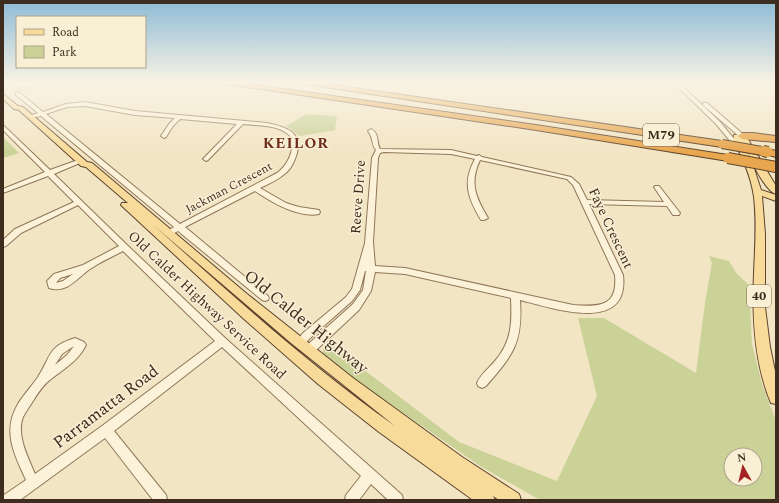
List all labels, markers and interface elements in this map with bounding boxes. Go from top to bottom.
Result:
legend [16,16,146,68]
text: Road [52,23,79,42]
text: Park [52,43,77,62]
road number: M79 [643,124,679,146]
district label: KEILOR [263,132,329,155]
street label: Jackman Crescent [182,157,276,219]
street label: Reeve Drive [345,159,371,235]
street label: Faye Crescent [583,184,639,272]
street label: Old Calder Highway Service Road [123,226,291,384]
street label: Old Calder Highway [238,263,375,381]
road number: 40 [747,285,771,307]
street label: Parramatta Road [48,359,164,455]
north arrow [723,447,763,487]
text: N [736,449,747,467]

